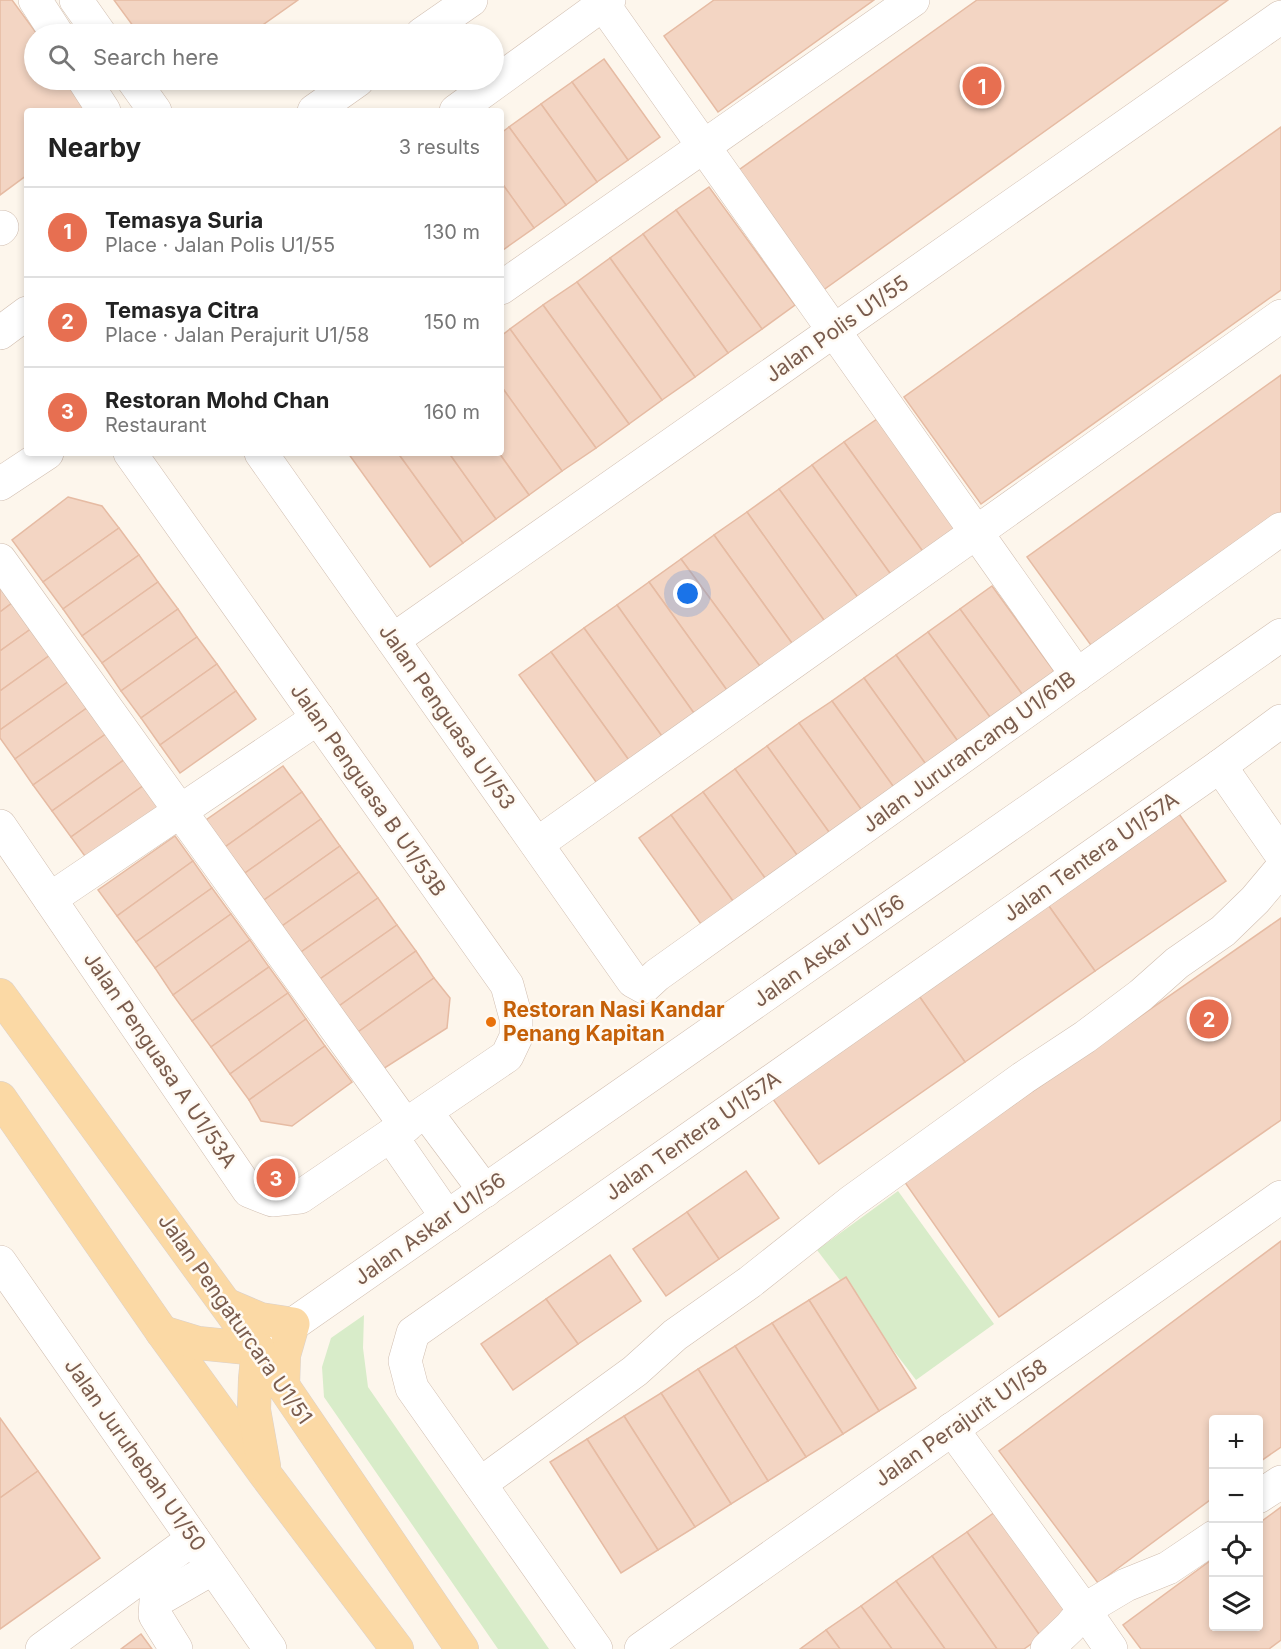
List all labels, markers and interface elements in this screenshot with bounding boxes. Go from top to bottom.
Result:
search box [24,24,504,90]
icon: search [45,41,78,74]
text: Search here [93,44,219,70]
pin: 1 [962,64,1002,109]
text: Nearby [48,132,141,163]
text: 3 results [399,135,480,159]
text: Temasya Suria [105,207,263,233]
text: 1 [63,220,72,244]
text: 130 m [424,220,480,244]
text: Place · Jalan Polis U1/55 [105,233,335,257]
street label: Jalan Polis U1/55 [760,270,913,387]
text: Temasya Citra [105,297,259,323]
text: 2 [61,310,74,334]
text: 150 m [424,310,480,334]
text: Place · Jalan Perajurit U1/58 [105,323,369,347]
text: Restoran Mohd Chan [105,387,329,413]
text: 3 [61,400,74,424]
text: 160 m [424,400,480,424]
text: Restaurant [105,413,207,437]
your location [673,579,702,608]
street label: Jalan Penguasa U1/53 [374,619,521,814]
street label: Jalan Jururancang U1/61B [857,666,1080,838]
street label: Jalan Penguasa B U1/53B [285,679,451,901]
street label: Jalan Tentera U1/57A [998,787,1183,927]
street label: Jalan Askar U1/56 [748,889,909,1012]
street label: Jalan Penguasa A U1/53A [79,947,242,1172]
pin: 2 [1190,996,1228,1042]
place label: Restoran Nasi Kandar Penang Kapitan [503,997,725,1046]
marker: Restoran Nasi Kandar Penang Kapitan [484,1015,498,1029]
street label: Jalan Tentera U1/57A [600,1066,785,1206]
pin: 3 [256,1156,296,1200]
street label: Jalan Askar U1/56 [349,1167,510,1290]
street label: Jalan Pengaturcara U1/51 [153,1209,318,1429]
street label: Jalan Perajurit U1/58 [869,1353,1052,1492]
street label: Jalan Juruhebah U1/50 [59,1354,211,1556]
map controls [1209,1415,1263,1631]
button: + [1209,1415,1263,1469]
button: − [1209,1469,1263,1523]
button: locate [1209,1523,1263,1577]
button: layers [1209,1577,1263,1631]

